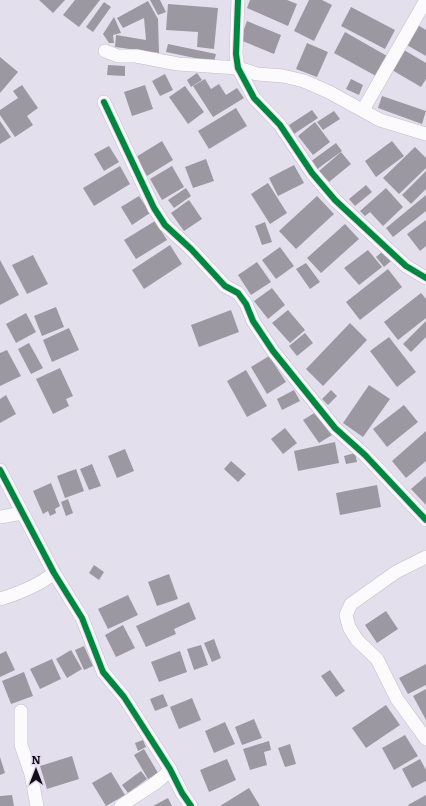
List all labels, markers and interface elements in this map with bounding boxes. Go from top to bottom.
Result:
north arrow [16,750,56,790]
text: N [31,751,41,767]

